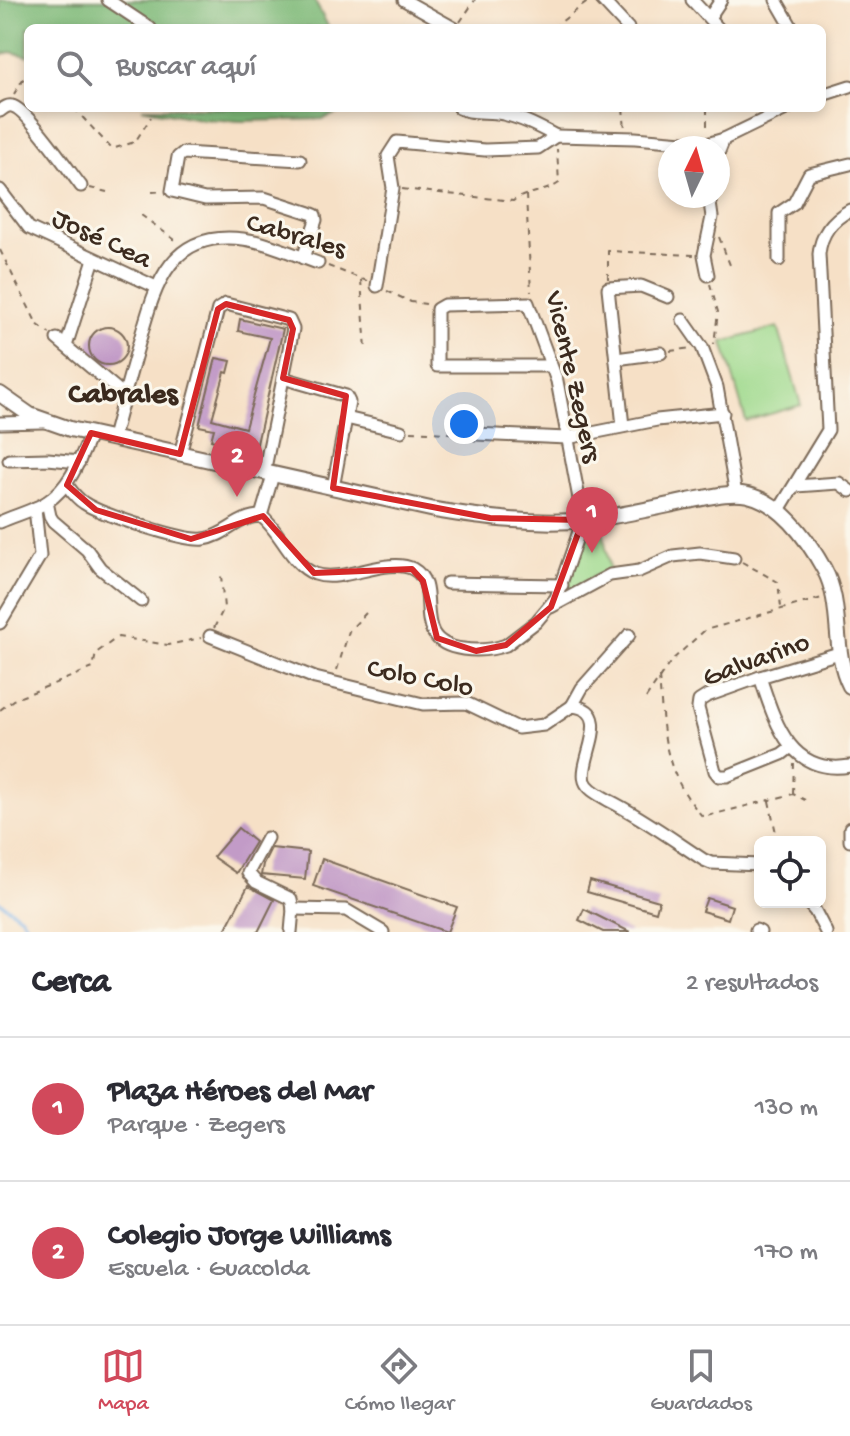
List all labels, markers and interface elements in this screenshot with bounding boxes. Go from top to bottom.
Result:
search box [24,24,826,112]
icon: search [52,46,96,90]
text: Buscar aquí [116,51,256,86]
north arrow [658,136,730,208]
street label: José Cea [46,203,157,278]
street label: Cabrales [242,207,350,267]
street label: Vicente Zegers [536,287,607,466]
district label: Cabrales [68,379,180,414]
your location [444,404,484,444]
pin: 2 [211,431,263,497]
pin: 1 [566,487,618,553]
street label: Galvarino [699,627,814,696]
street label: Colo Colo [364,653,476,706]
map controls [754,836,826,908]
button: locate [754,836,826,908]
text: Cerca [32,964,110,1004]
text: 2 resultados [686,969,818,1000]
text: Plaza Héroes del Mar [108,1076,372,1111]
text: 1 [53,1094,63,1125]
text: 130 m [755,1094,818,1125]
text: Parque · Zegers [108,1111,285,1142]
text: Colegio Jorge Williams [108,1220,391,1255]
text: 2 [52,1238,64,1269]
text: 170 m [755,1238,818,1269]
text: Escuela · Guacolda [108,1255,310,1286]
tab: Mapa [98,1344,149,1418]
tab: Cómo llegar [345,1344,454,1418]
tab: Guardados [650,1344,752,1418]

